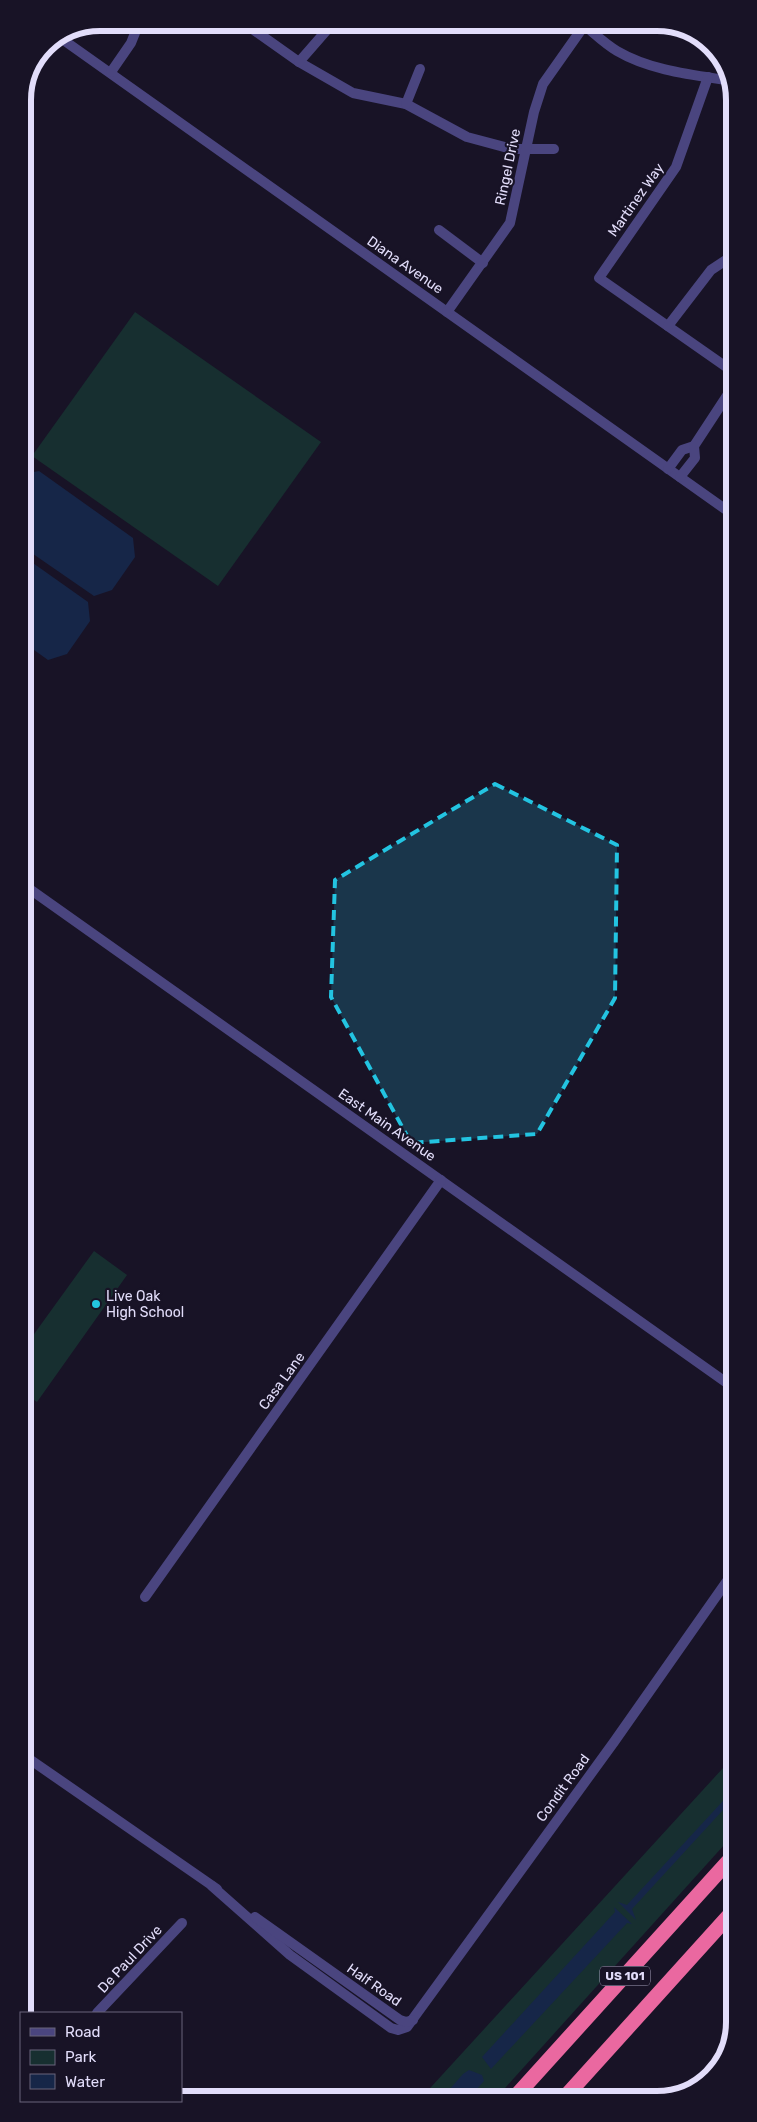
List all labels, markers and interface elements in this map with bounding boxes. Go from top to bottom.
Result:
street label: Ringel Drive [492,127,524,207]
street label: Martinez Way [604,160,668,240]
street label: Diana Avenue [364,232,446,298]
street label: East Main Avenue [335,1085,439,1165]
place label: Live Oak High School [106,1288,184,1321]
marker: Live Oak High School [90,1298,102,1310]
street label: Casa Lane [255,1349,309,1413]
street label: Condit Road [533,1751,593,1825]
street label: De Paul Drive [94,1921,166,1996]
street label: Half Road [343,1960,405,2010]
road number: US 101 [600,1966,650,1985]
legend [20,2012,182,2102]
text: Road [65,2023,101,2041]
text: Park [65,2048,96,2066]
text: Water [65,2073,105,2091]

